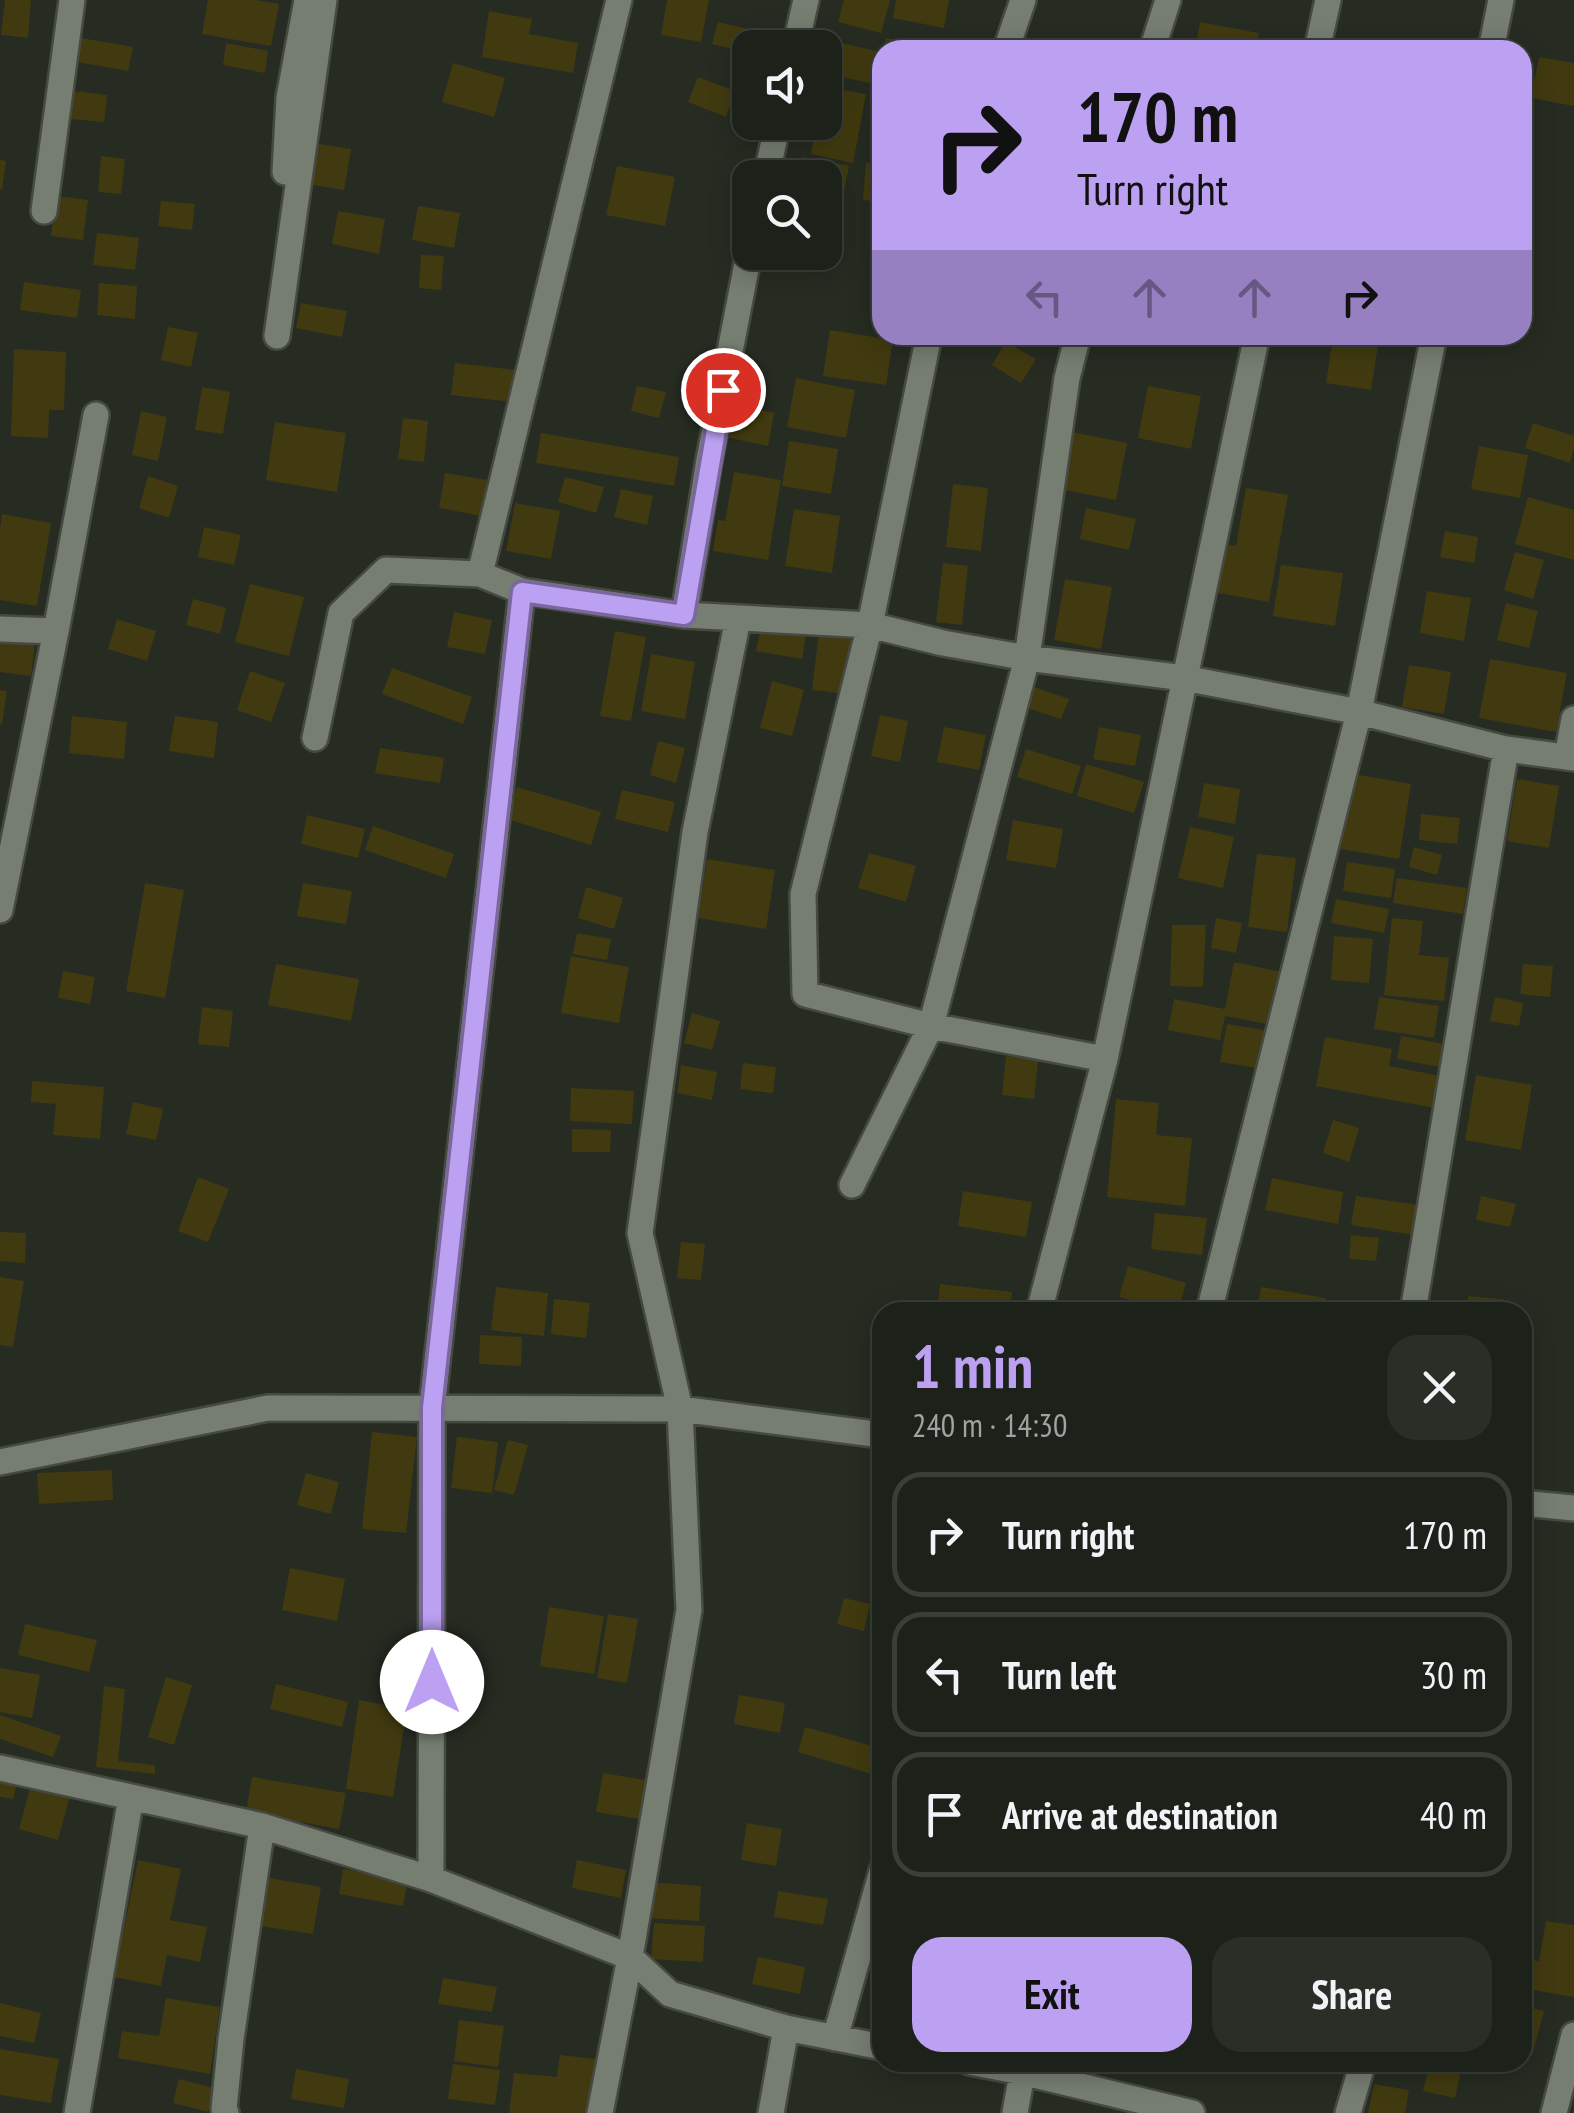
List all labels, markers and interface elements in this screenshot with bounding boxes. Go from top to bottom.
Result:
map controls [732,30,842,270]
button: sound [732,30,842,140]
text: 170 m [1077,71,1238,161]
icon: right [912,80,1042,210]
text: Turn right [1077,159,1228,217]
button: search [732,160,842,270]
icon: left [1017,270,1072,325]
icon: ahead [1122,270,1177,325]
icon: ahead [1227,270,1282,325]
icon: right [1332,270,1387,325]
pin [681,348,766,433]
icon: arrive [696,363,751,418]
text: 1 min [912,1327,1033,1405]
button: close [1387,1335,1492,1440]
text: 240 m · 14:30 [912,1404,1067,1446]
icon: right [917,1507,972,1562]
text: Turn right [1002,1510,1134,1559]
text: 170 m [1403,1510,1487,1559]
position arrow [380,1630,484,1734]
icon: left [917,1647,972,1702]
text: Turn left [1002,1650,1116,1699]
text: 30 m [1420,1650,1487,1699]
icon: arrive [917,1787,972,1842]
text: Arrive at destination [1002,1790,1278,1839]
text: 40 m [1420,1790,1487,1839]
button: Exit [912,1937,1192,2052]
button: Share [1212,1937,1492,2052]

